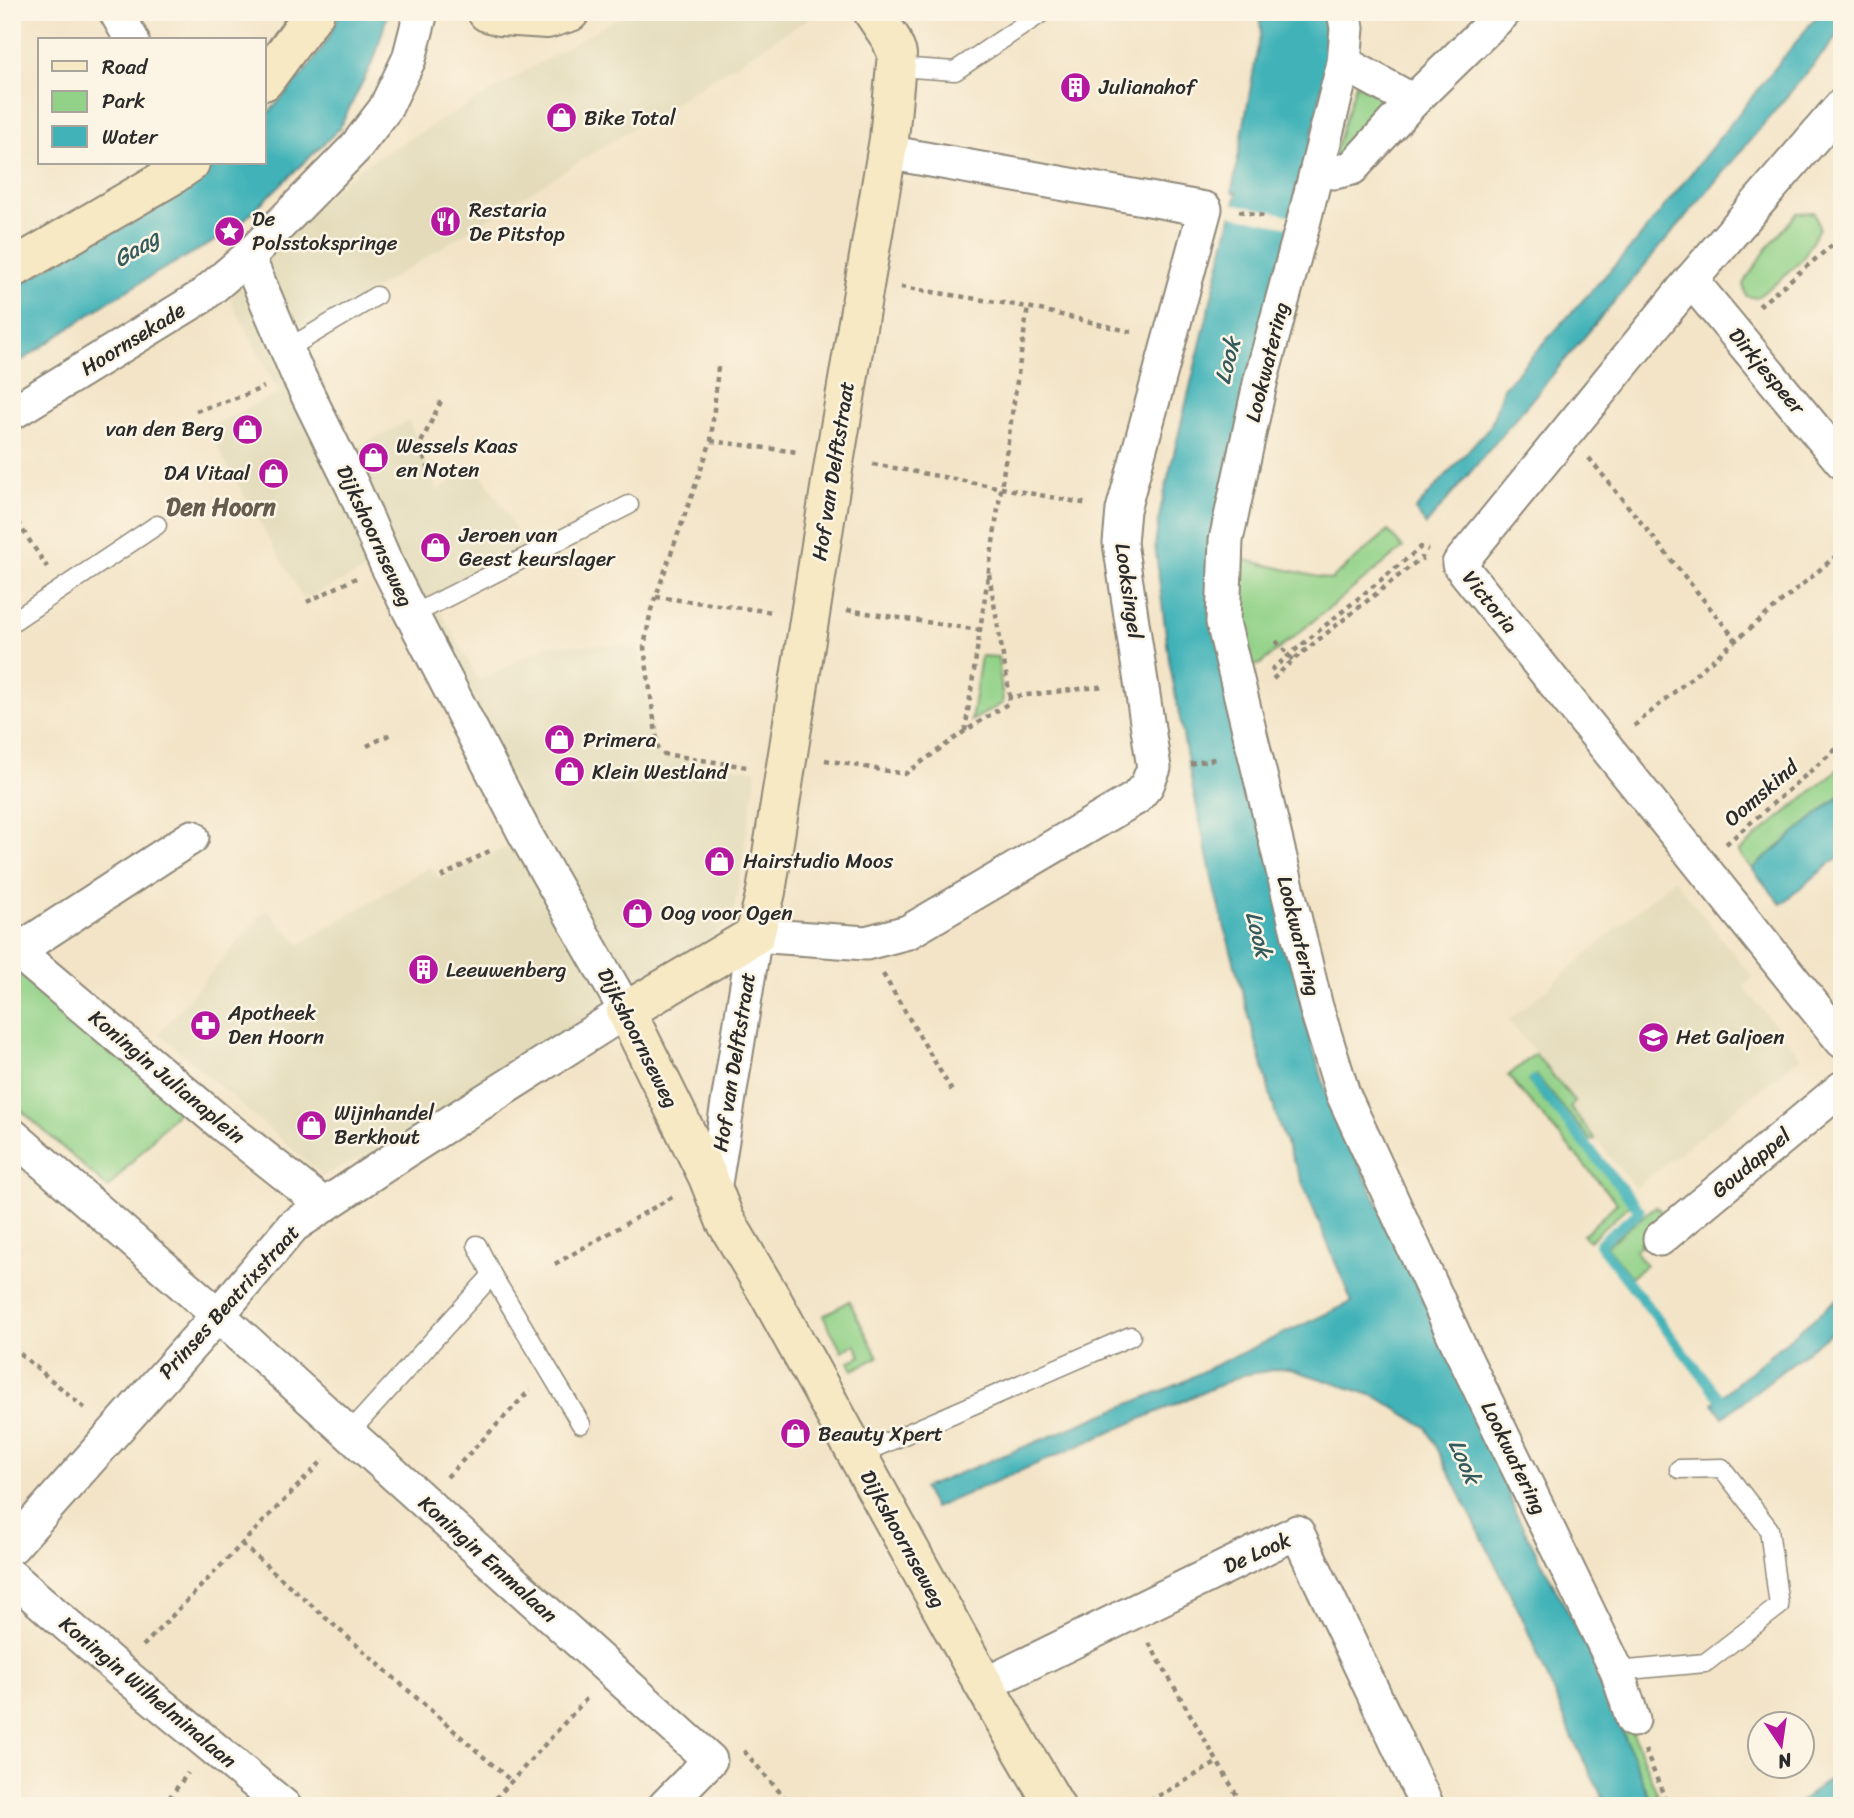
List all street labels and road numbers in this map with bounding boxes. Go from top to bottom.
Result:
street label: Hoornsekade [73,291,193,386]
street label: Lookwatering [1234,298,1300,426]
street label: Dirkjespeer [1719,318,1816,425]
street label: Hof van Delftstraat [800,379,866,563]
street label: Dijkshoornseweg [325,458,425,614]
street label: Looksingel [1103,541,1155,642]
street label: Victoria [1452,561,1528,643]
street label: Oomskind [1715,748,1809,837]
street label: Lookwatering [1266,872,1332,1000]
street label: Dijkshoornseweg [586,961,690,1115]
street label: Hof van Delftstraat [701,970,767,1154]
street label: Koningin Julianaplein [80,1000,254,1154]
street label: Goudappel [1702,1117,1801,1208]
street label: Prinses Beatrixstraat [149,1216,309,1388]
street label: Lookwatering [1470,1394,1558,1522]
street label: Dijkshoornseweg [849,1463,957,1615]
street label: Koningin Emmalaan [409,1485,567,1633]
street label: De Look [1217,1521,1298,1585]
street label: Koningin Wilhelminalaan [50,1606,246,1778]

